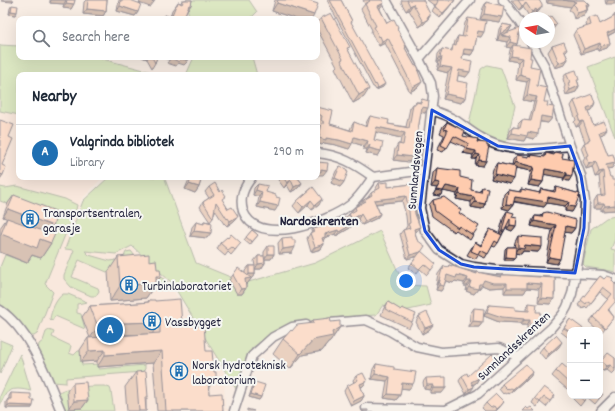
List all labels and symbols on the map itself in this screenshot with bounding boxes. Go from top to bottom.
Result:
north arrow [519,12,555,48]
street label: Sunnlandsvegen [404,130,429,210]
place label: Transportsentralen, garasje [43,205,142,239]
building icon: Transportsentralen, garasje [20,209,40,229]
district label: Nardoskrenten [280,212,359,232]
your location [396,271,416,291]
building icon: Turbinlaboratoriet [119,275,139,295]
place label: Turbinlaboratoriet [142,278,232,297]
street label: Sunnlandsskrenten [474,308,556,386]
building icon: Vassbygget [142,311,162,331]
place label: Vassbygget [165,314,221,333]
pin: A [97,315,123,345]
place label: Norsk hydroteknisk laboratorium [192,357,286,391]
building icon: Norsk hydroteknisk laboratorium [169,361,189,381]

